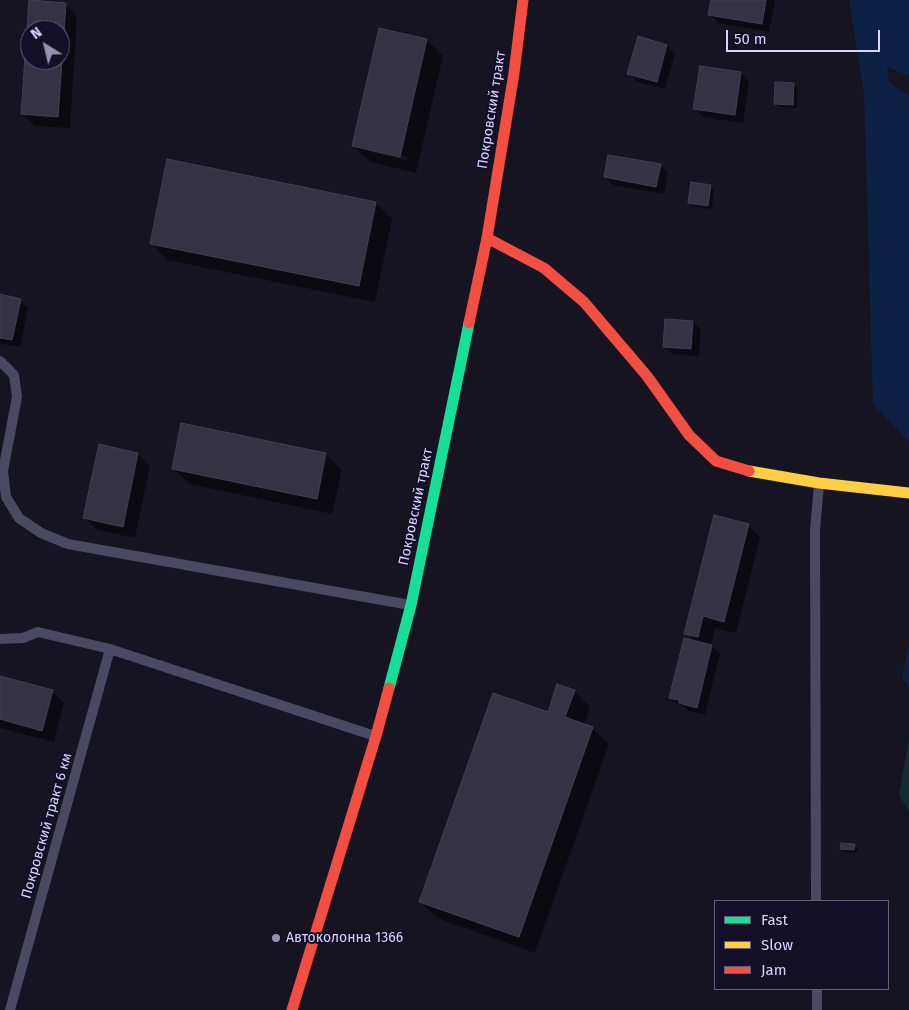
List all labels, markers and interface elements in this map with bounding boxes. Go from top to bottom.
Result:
north arrow [20,20,70,70]
scale bar [729,20,883,52]
text: N [28,24,45,43]
text: 50 m [734,30,767,48]
street label: Покровский тракт [474,50,510,170]
street label: Покровский тракт [395,447,437,567]
street label: Покровский тракт 6 км [18,751,76,901]
legend [714,900,889,990]
text: Fast [761,911,788,929]
place label: Автоколонна 1366 [286,930,403,946]
marker: Автоколонна 1366 [270,932,282,944]
text: Slow [761,936,793,954]
text: Jam [761,961,787,979]

